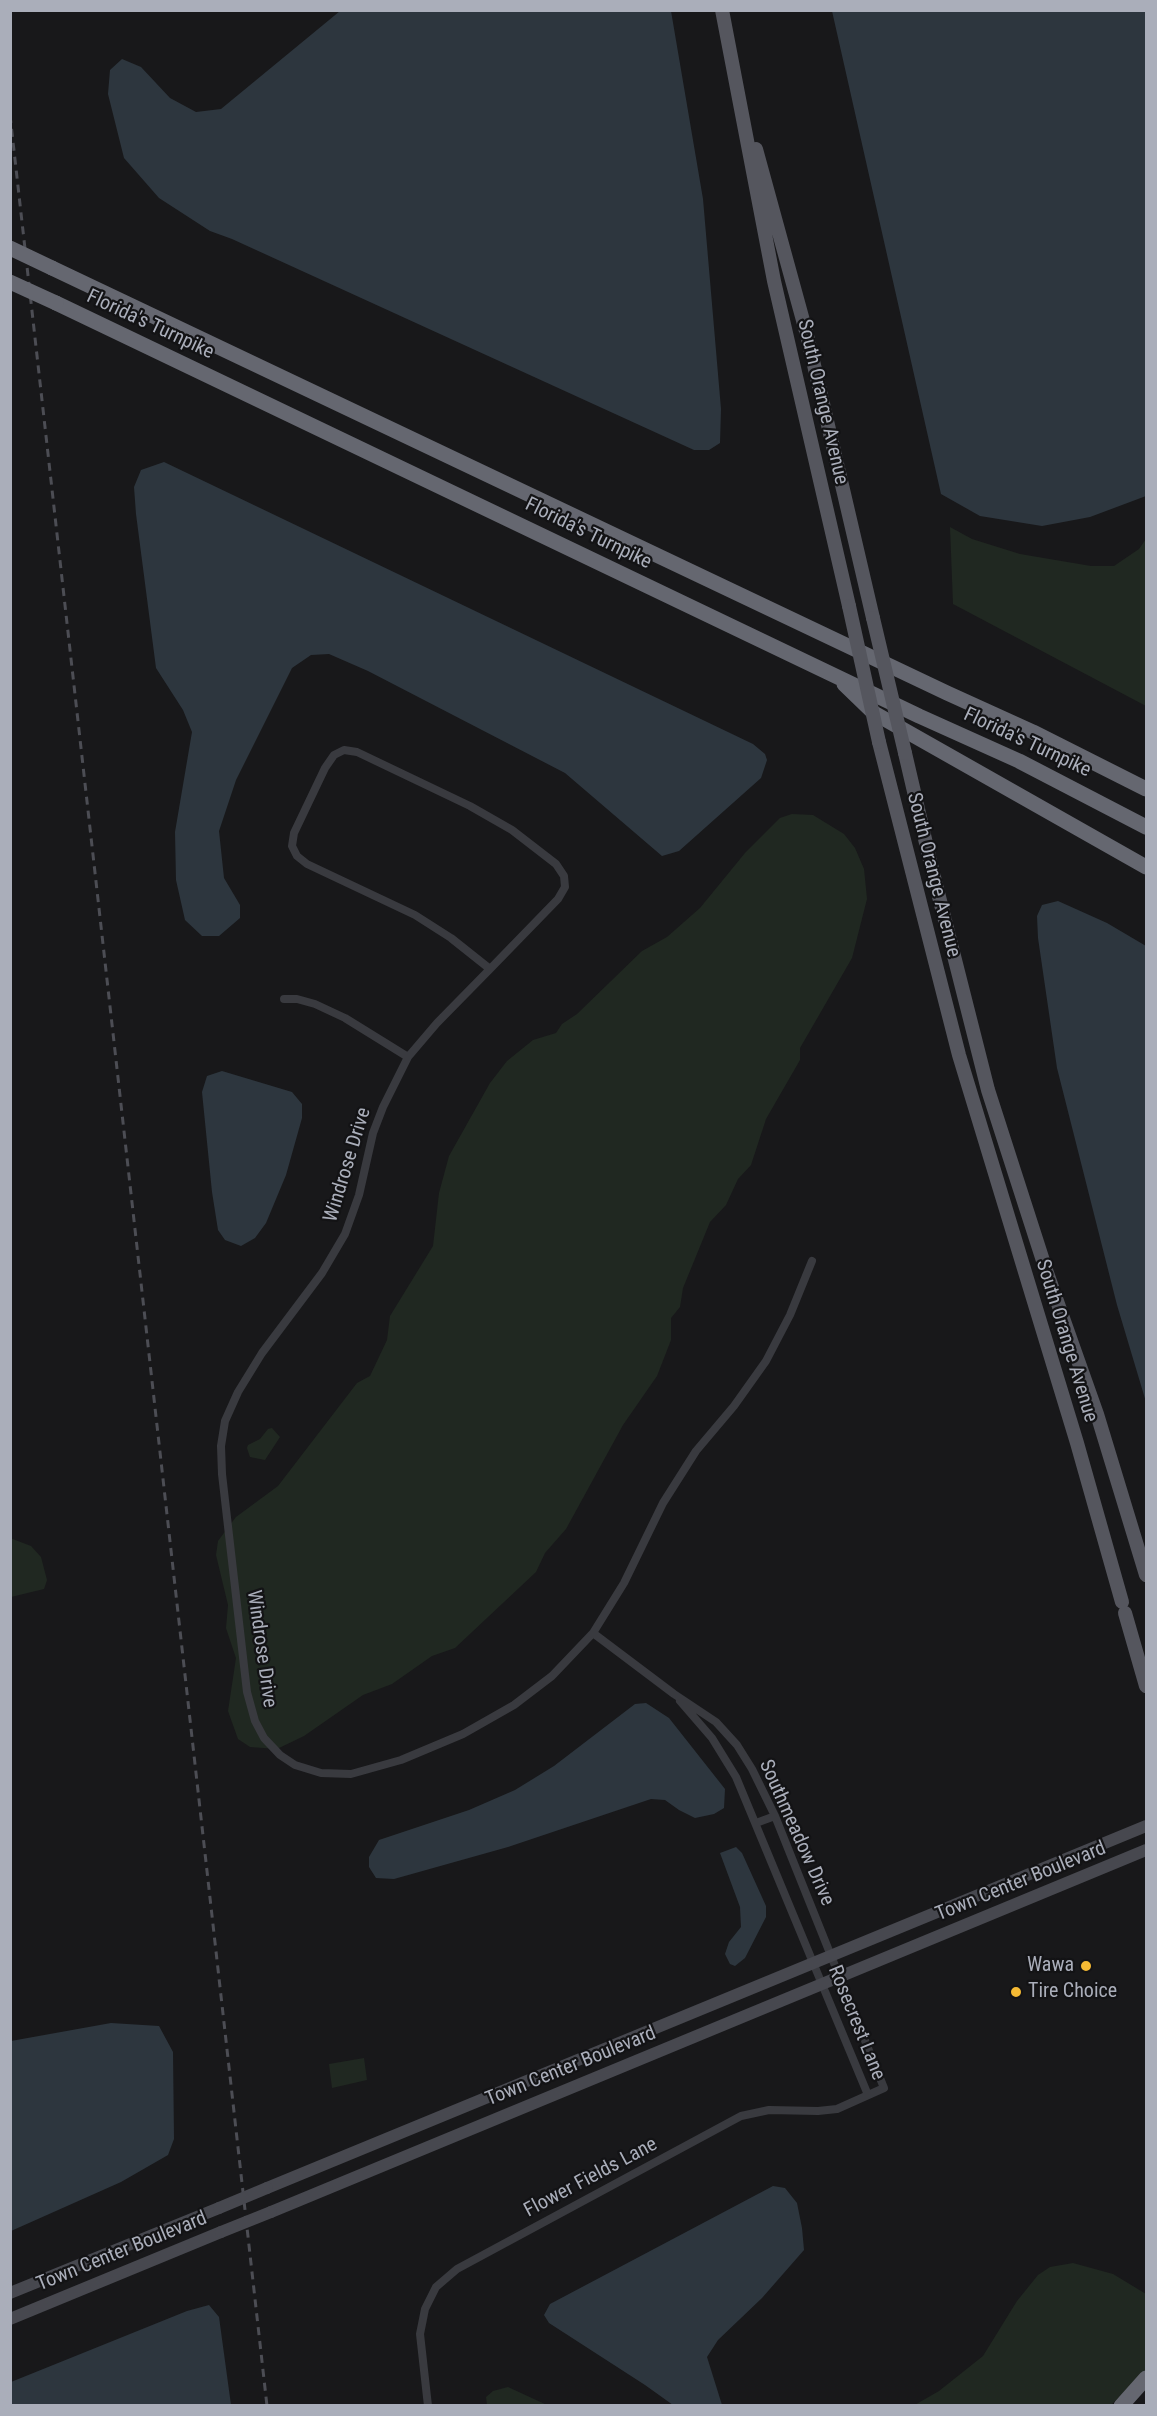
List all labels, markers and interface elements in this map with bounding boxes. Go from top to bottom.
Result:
street label: Florida's Turnpike [82,285,218,365]
street label: South Orange Avenue [791,317,853,487]
street label: Florida's Turnpike [521,493,655,575]
street label: Florida's Turnpike [959,703,1095,783]
street label: South Orange Avenue [901,790,965,960]
street label: Windrose Drive [319,1105,377,1225]
street label: South Orange Avenue [1030,1257,1102,1425]
street label: Windrose Drive [241,1589,281,1709]
street label: Southmeadow Drive [753,1756,839,1910]
street label: Town Center Boulevard [932,1837,1110,1927]
place label: Wawa [1027,1954,1074,1978]
marker: Wawa [1079,1959,1093,1973]
street label: Rosecrest Lane [822,1962,890,2084]
place label: Tire Choice [1028,1980,1117,2004]
marker: Tire Choice [1009,1985,1023,1999]
street label: Town Center Boulevard [482,2022,660,2112]
street label: Flower Fields Lane [520,2133,662,2223]
street label: Town Center Boulevard [33,2207,211,2297]

